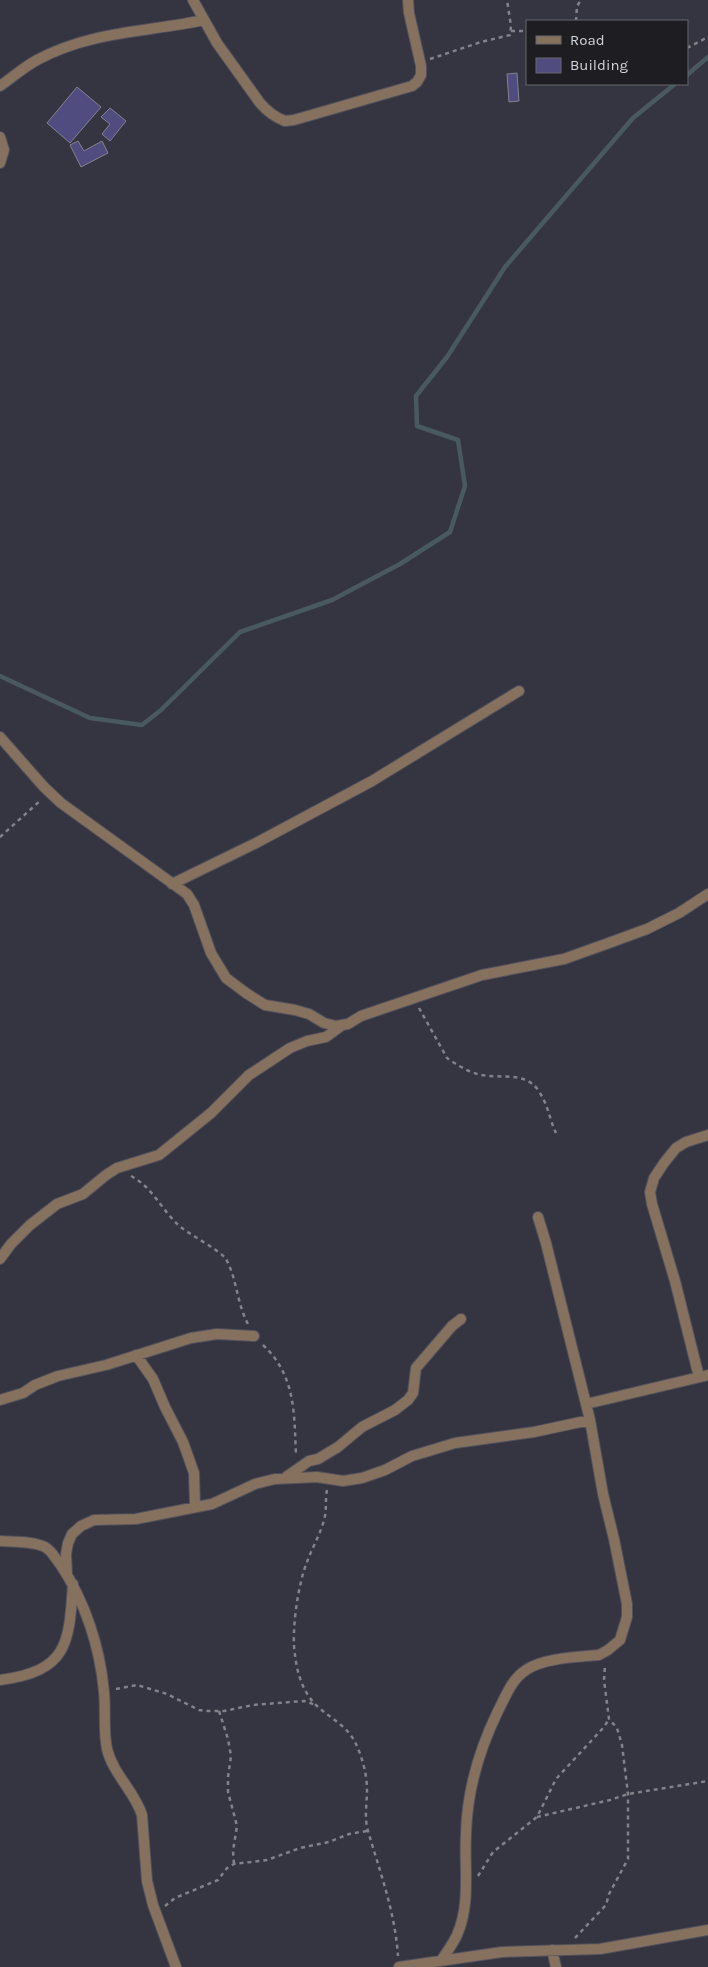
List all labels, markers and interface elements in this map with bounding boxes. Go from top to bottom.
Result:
legend [526,20,688,85]
text: Road [570,31,605,49]
text: Building [570,56,628,74]

